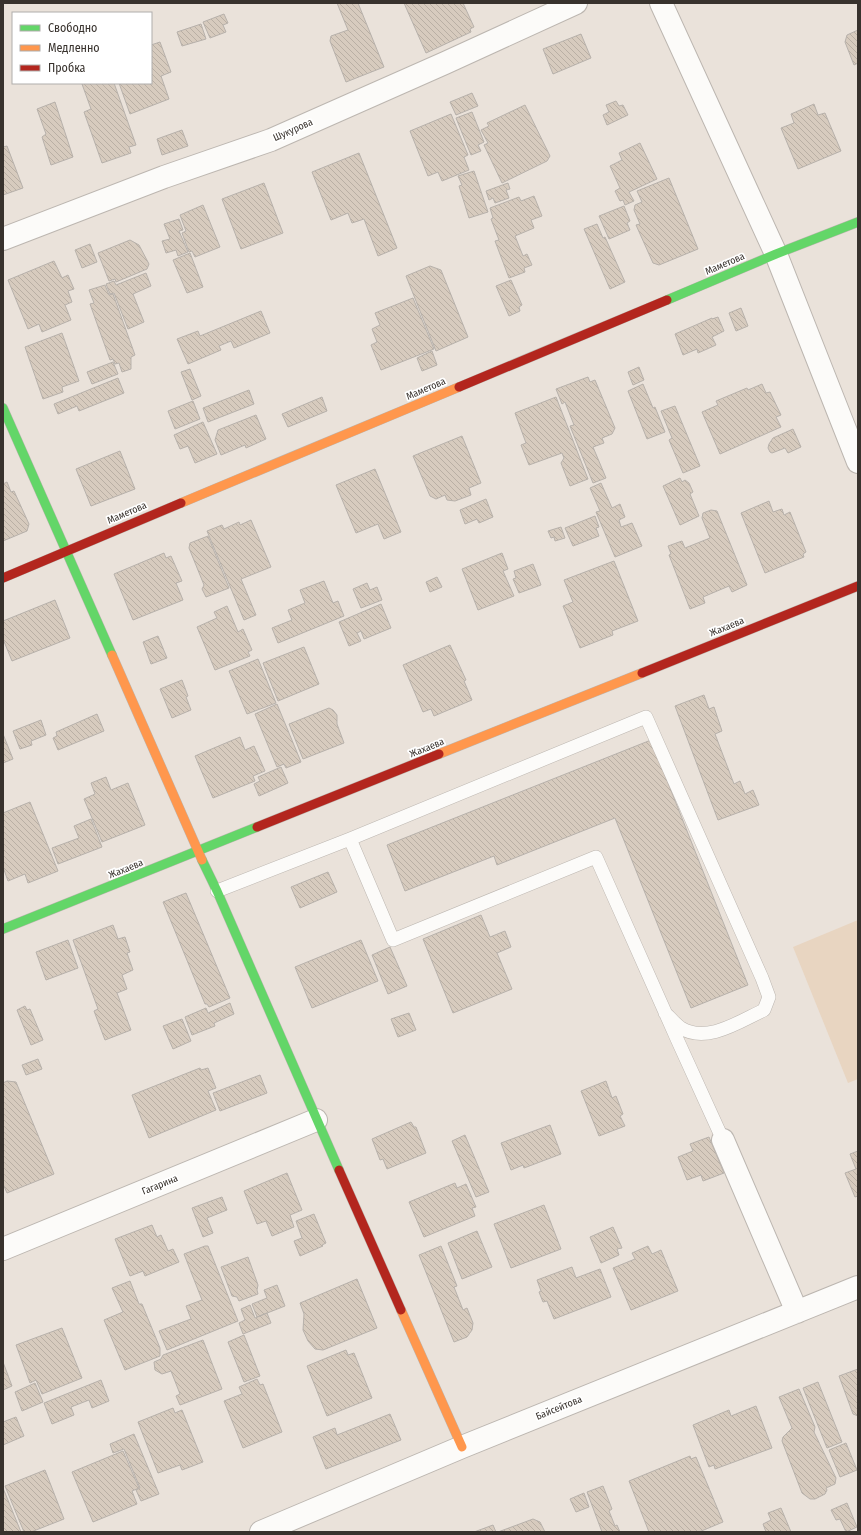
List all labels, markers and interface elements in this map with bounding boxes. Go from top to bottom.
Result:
legend [12,12,152,84]
text: Свободно [48,21,97,35]
text: Медленно [48,41,100,55]
text: Пробка [48,61,86,75]
street label: Шукурова [271,116,315,144]
street label: Маметова [703,250,747,278]
street label: Маметова [404,375,448,403]
street label: Маметова [105,499,149,527]
street label: Жахаева [708,615,746,639]
street label: Жахаева [408,736,446,760]
street label: Жахаева [107,857,145,881]
street label: Гагарина [140,1172,180,1198]
street label: Байсейтова [534,1393,584,1423]

